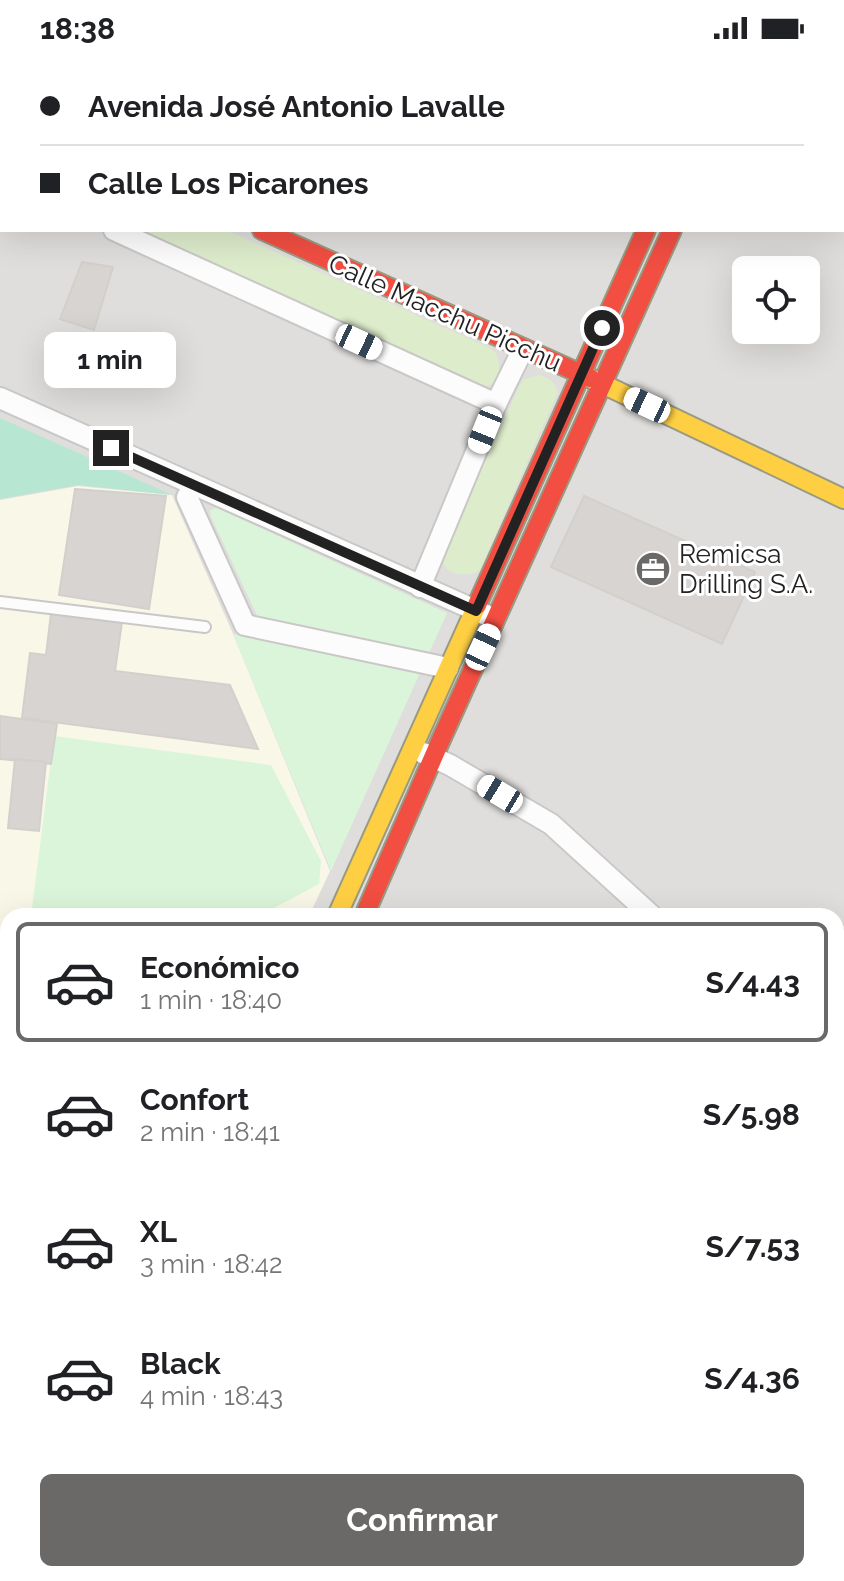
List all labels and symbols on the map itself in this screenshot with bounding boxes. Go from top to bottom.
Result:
street label: Calle Macchu Picchu [324,248,566,378]
route start [584,310,620,346]
car [332,321,386,363]
callout: 1 min [45,332,177,388]
car [620,384,674,426]
car [465,403,505,457]
route end [93,430,129,466]
place label: Remicsa Drilling S.A. [679,539,813,599]
office icon: Remicsa Drilling S.A. [634,550,672,588]
car [462,620,504,674]
car [473,771,527,817]

